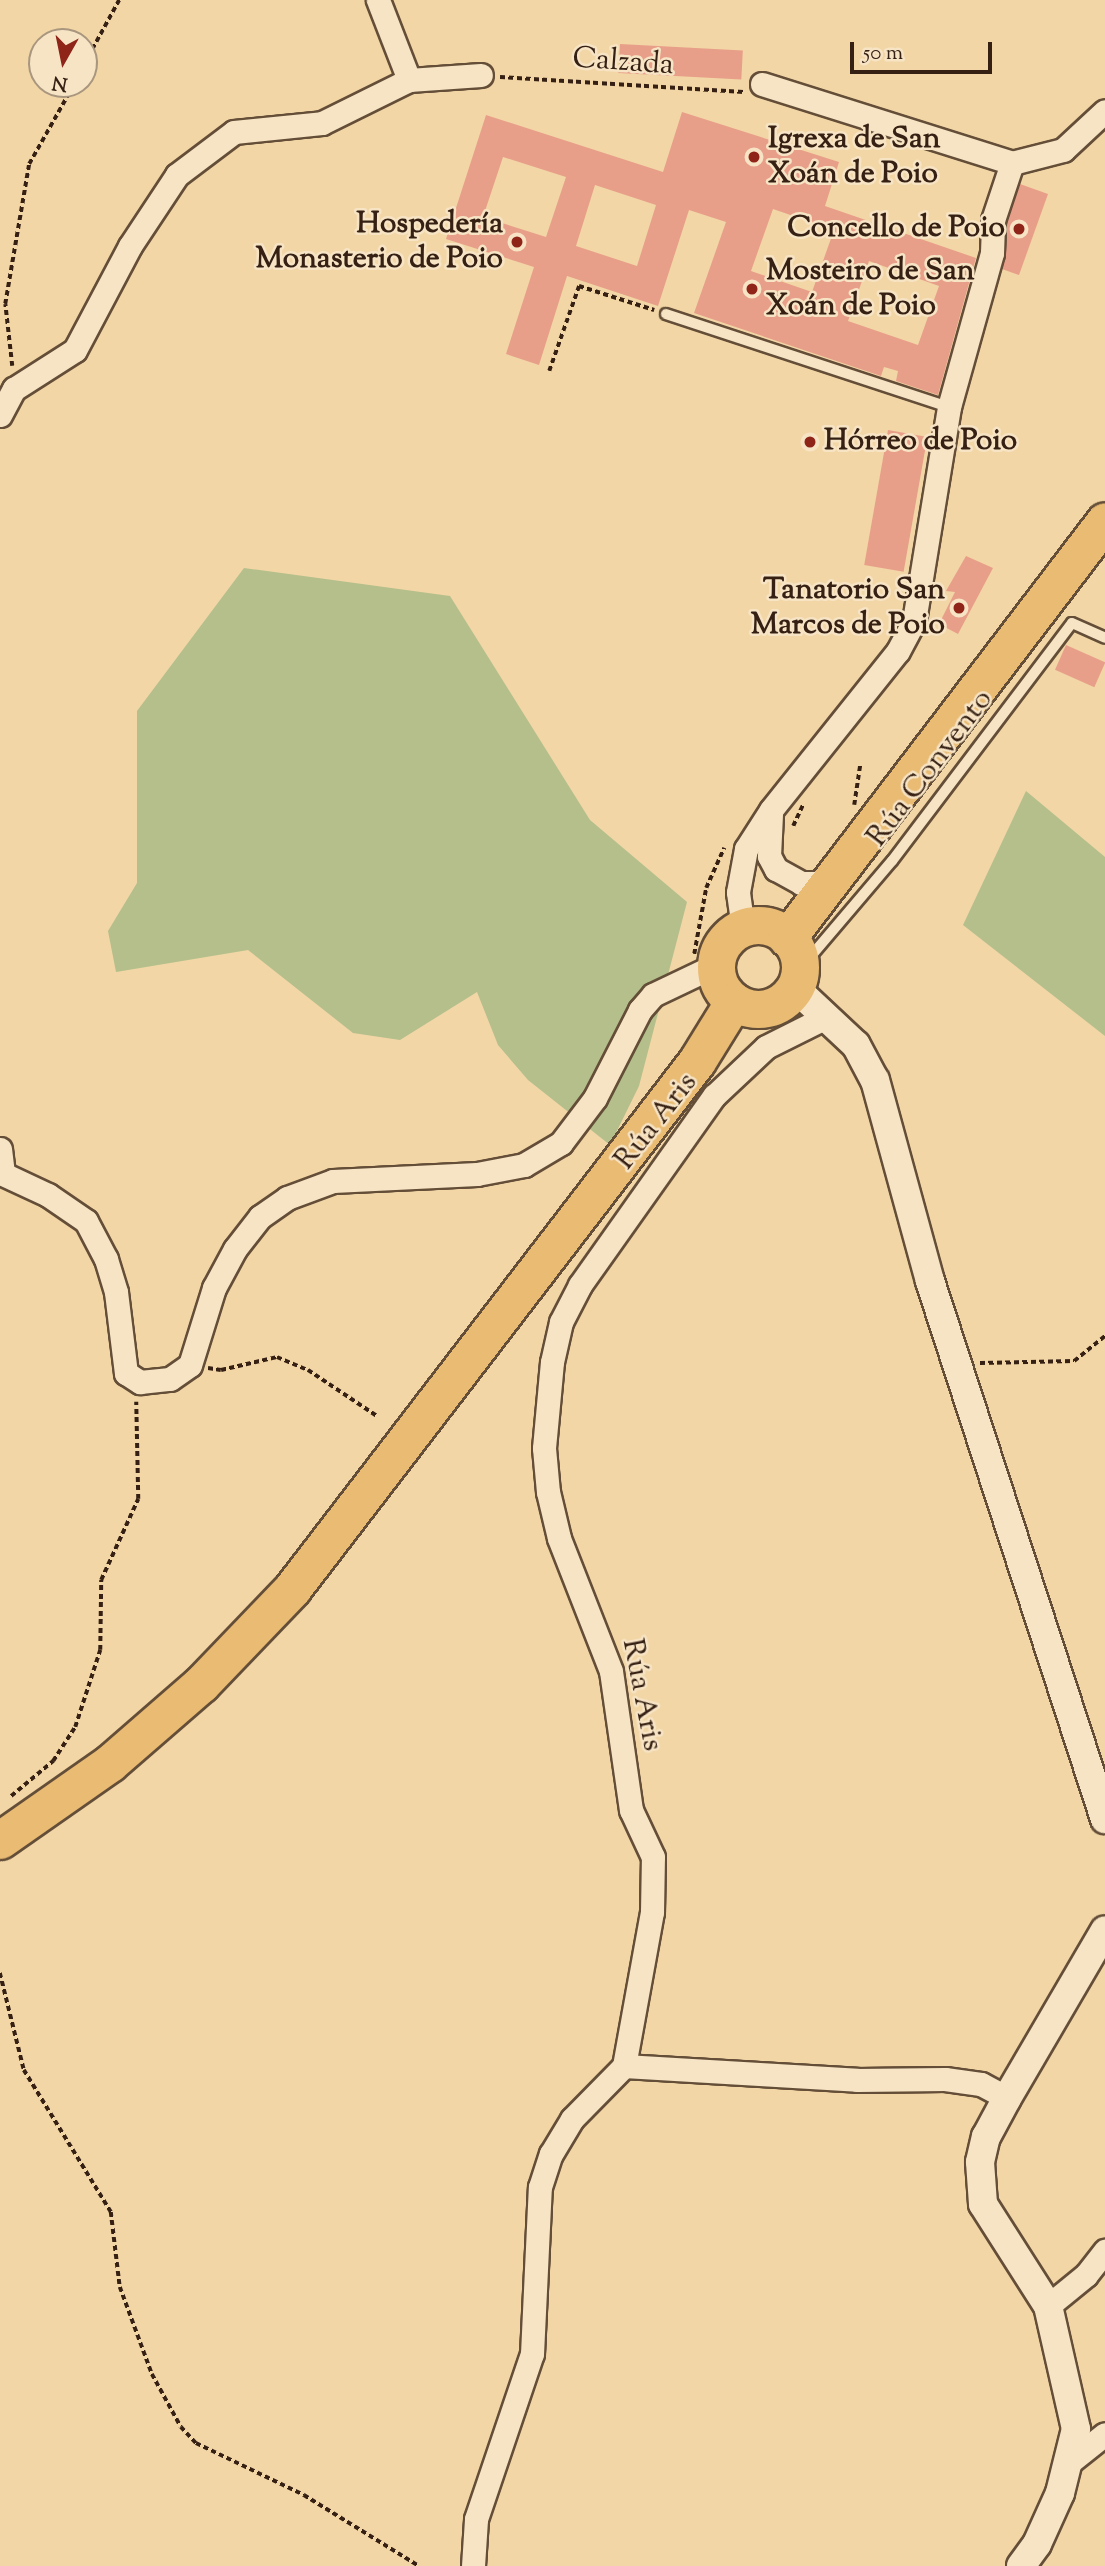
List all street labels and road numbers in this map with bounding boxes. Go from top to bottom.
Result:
street label: Calzada [571,42,675,84]
street label: Rúa Convento [860,683,1002,855]
street label: Rúa Aris [608,1066,706,1178]
street label: Rúa Aris [613,1636,669,1754]

